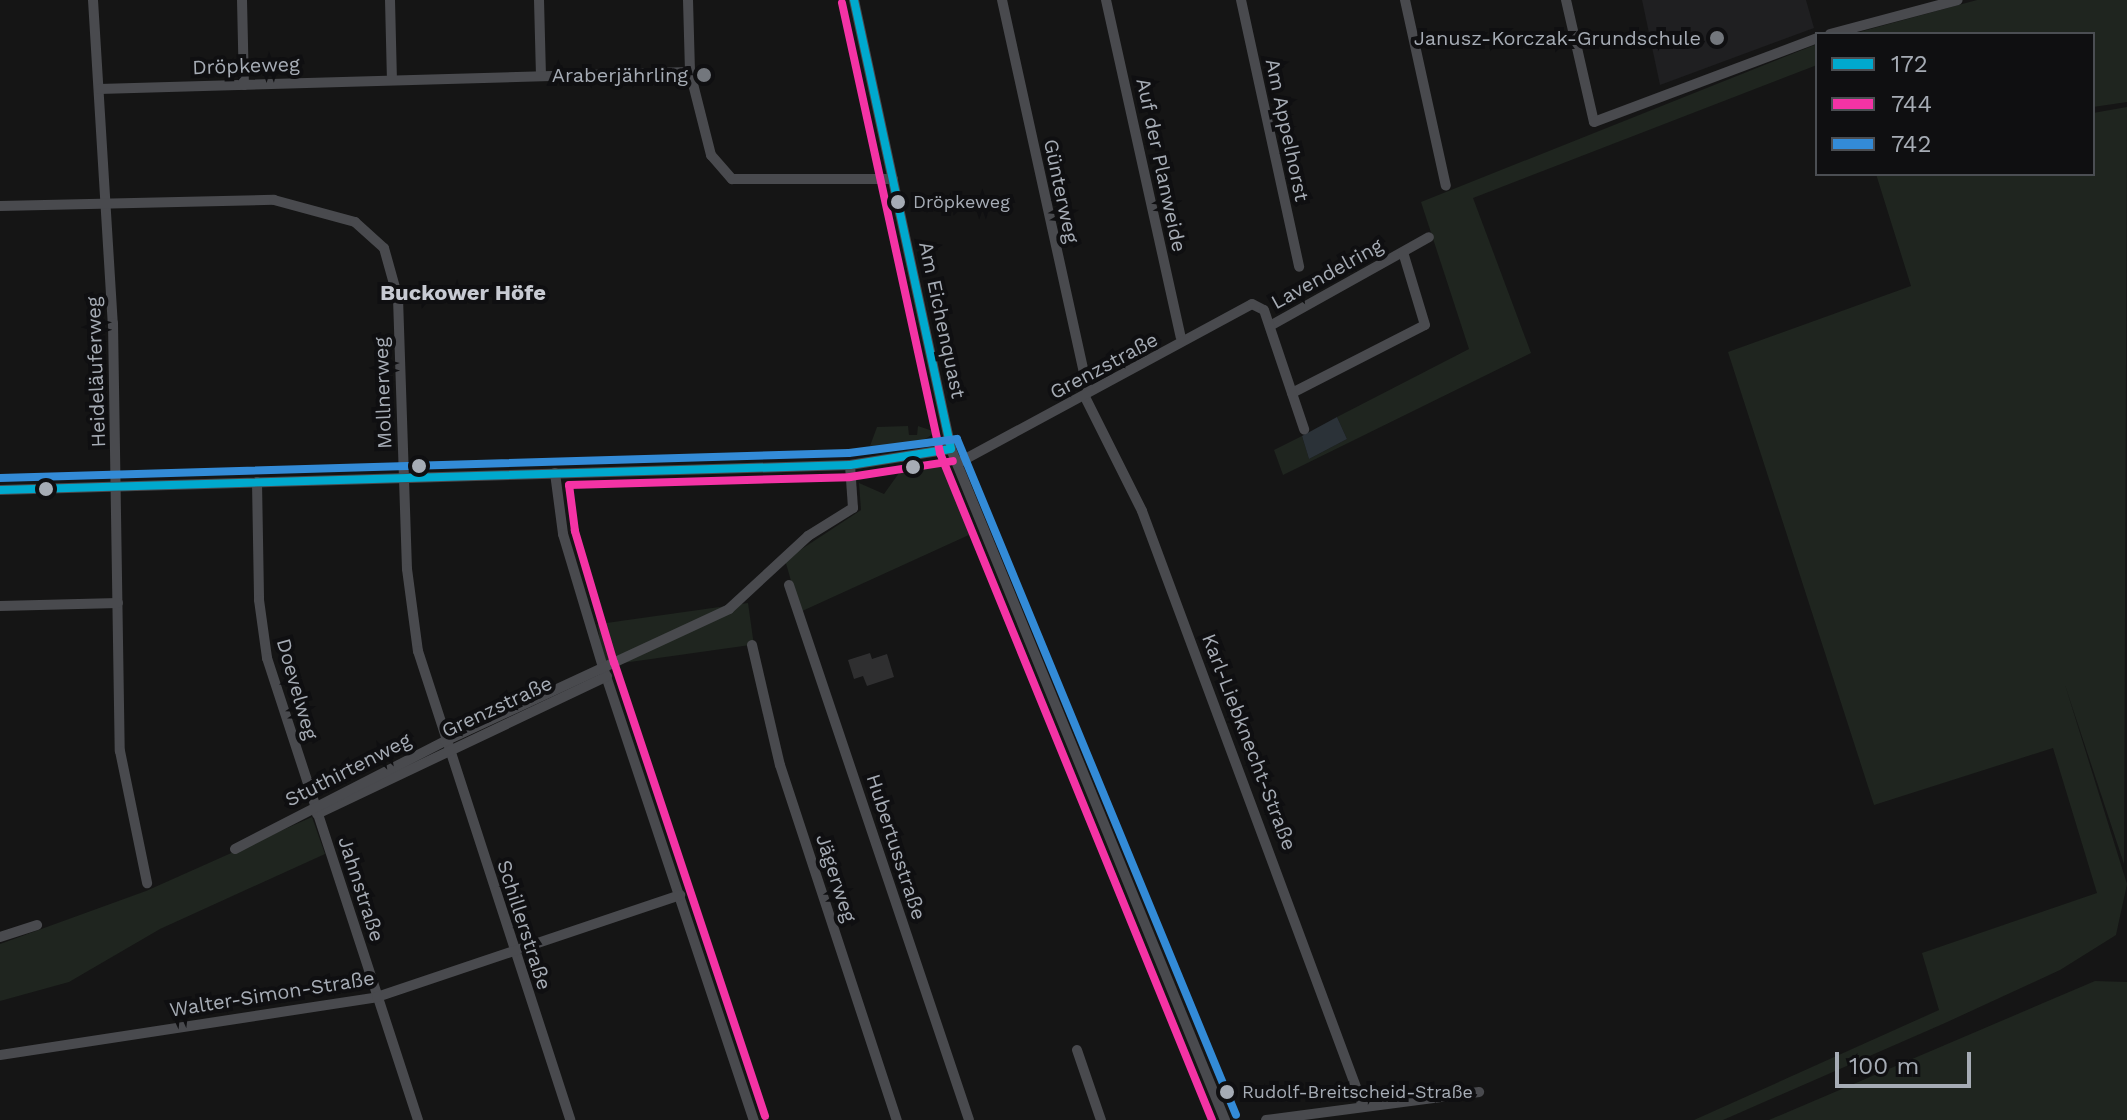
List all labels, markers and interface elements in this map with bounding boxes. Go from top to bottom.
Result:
place label: Janusz-Korczak-Grundschule [1414,26,1701,50]
marker: Janusz-Korczak-Grundschule [1708,29,1726,47]
legend [1815,32,2095,176]
text: 172 [1891,50,1928,78]
street label: Dröpkeweg [192,52,300,80]
street label: Am Appelhorst [1260,56,1314,204]
place label: Araberjährling [552,63,688,87]
marker: Araberjährling [695,66,713,84]
street label: Auf der Planweide [1131,75,1191,255]
text: 744 [1891,90,1932,118]
text: 742 [1891,130,1932,158]
street label: Günterweg [1038,137,1084,245]
place label: Dröpkeweg [913,191,1010,213]
marker: Dröpkeweg [890,194,906,210]
street label: Lavendelring [1267,233,1387,315]
street label: Am Eichenquast [914,239,970,401]
district label: Buckower Höfe [380,280,546,306]
street label: Heideläuferweg [81,296,111,448]
street label: Grenzstraße [1046,327,1162,405]
street label: Mollnerweg [369,337,397,449]
unlabelled marker [411,458,427,474]
unlabelled marker [905,459,921,475]
unlabelled marker [38,481,54,497]
street label: Karl-Liebknecht-Straße [1197,630,1301,854]
street label: Doevelweg [271,636,323,742]
street label: Grenzstraße [438,671,556,743]
street label: Stuthirtenweg [281,728,415,812]
street label: Hubertusstraße [861,771,931,923]
street label: Jägerweg [810,831,862,925]
street label: Jahnstraße [333,833,389,945]
street label: Schillerstraße [492,857,556,993]
street label: Walter-Simon-Straße [168,966,376,1022]
scale bar [1839,1036,1975,1086]
text: 100 m [1849,1052,1919,1080]
place label: Rudolf-Breitscheid-Straße [1242,1081,1473,1103]
marker: Rudolf-Breitscheid-Straße [1219,1084,1235,1100]

